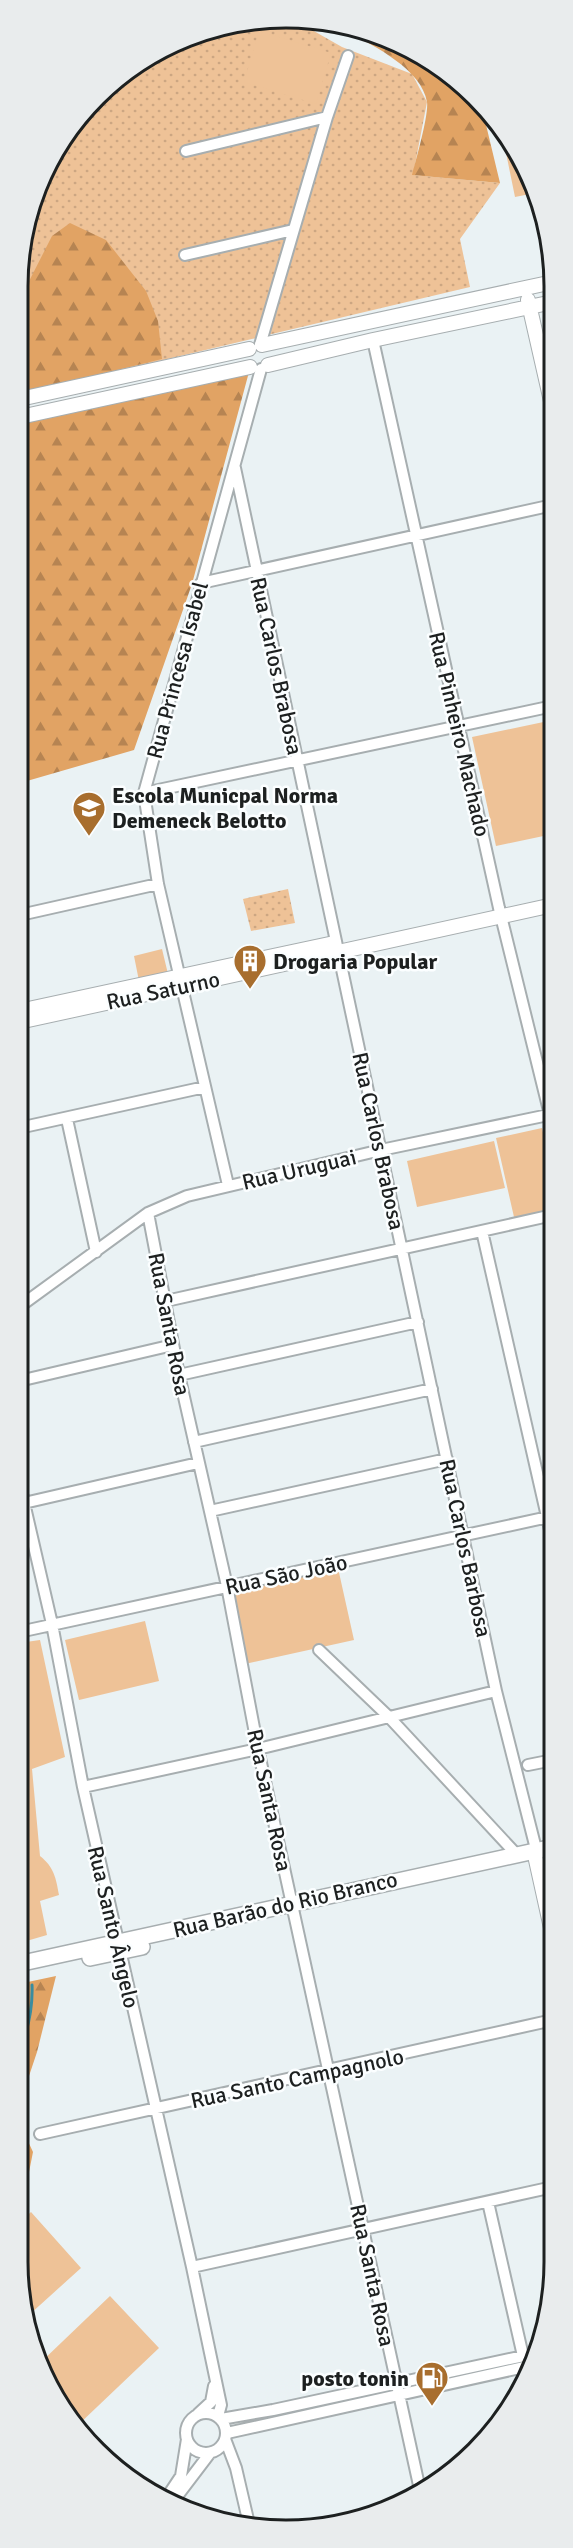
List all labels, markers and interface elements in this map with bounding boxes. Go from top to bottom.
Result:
street label: Rua Carlos Brabosa [244,575,309,758]
street label: Rua Princesa Isabel [141,578,214,762]
street label: Rua Pinheiro Machado [423,629,496,839]
place label: Escola Municpal Norma Demeneck Belotto [112,782,338,834]
school or university icon: Escola Municpal Norma Demeneck Belotto [71,790,107,837]
building icon: Drogaria Popular [232,943,268,990]
place label: Drogaria Popular [273,948,438,975]
street label: Rua Saturno [104,965,222,1016]
street label: Rua Carlos Brabosa [346,1050,411,1233]
street label: Rua Uruguai [239,1143,359,1196]
street label: Rua Santa Rosa [142,1250,197,1398]
street label: Rua Carlos Barbosa [433,1456,498,1640]
street label: Rua São João [223,1548,350,1601]
street label: Rua Santa Rosa [241,1726,298,1874]
street label: Rua Santo Ângelo [82,1843,145,2011]
street label: Rua Barão do Rio Branco [170,1866,400,1943]
street label: Rua Santo Campagnolo [188,2043,406,2114]
street label: Rua Santa Rosa [344,2201,401,2349]
fuel station icon: posto tonin [414,2360,450,2407]
place label: posto tonin [301,2365,409,2392]

